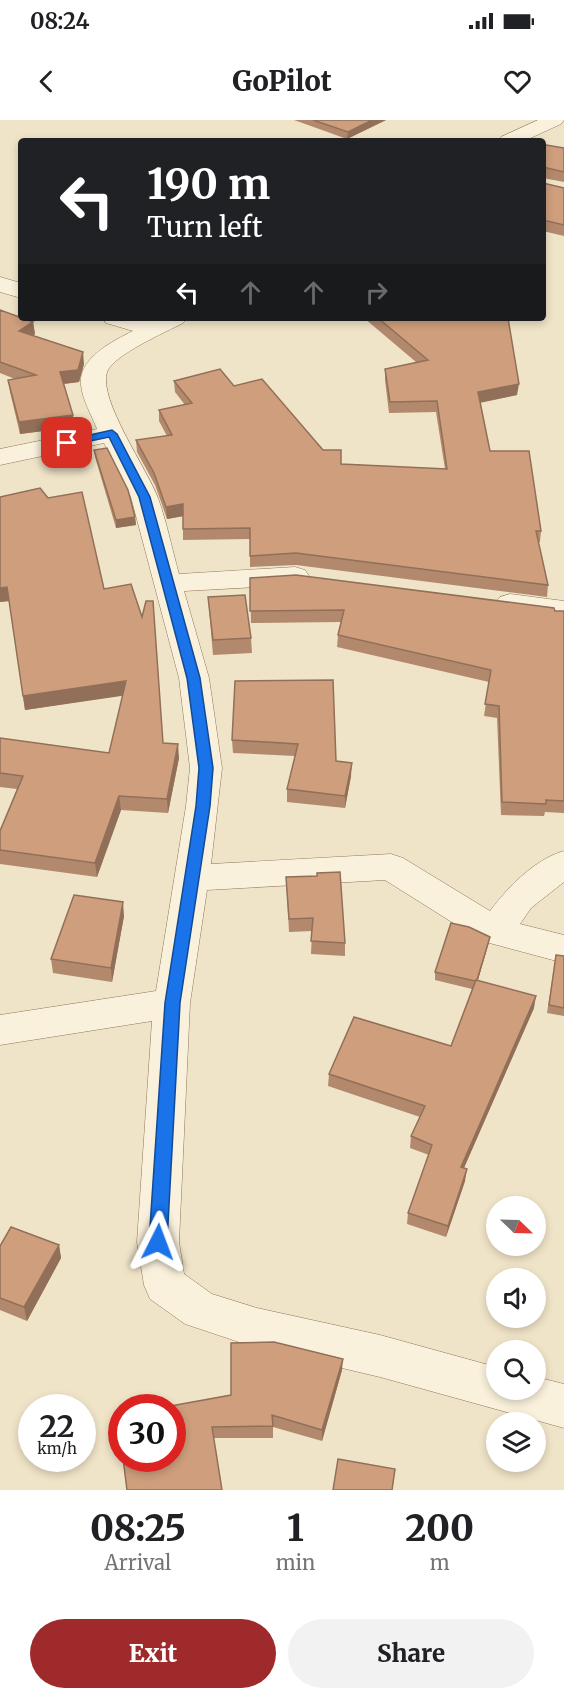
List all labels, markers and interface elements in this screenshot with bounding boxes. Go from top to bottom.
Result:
text: 08:24 [30,7,89,35]
text: GoPilot [232,64,332,98]
icon: back [30,65,63,98]
icon: heart [501,65,534,98]
text: 190 m [147,158,270,210]
icon: left [48,162,126,240]
text: Turn left [147,210,262,244]
icon: left [171,276,204,309]
icon: ahead [234,276,267,309]
icon: ahead [297,276,330,309]
icon: right [360,276,393,309]
pin [41,417,92,468]
icon: arrive [50,426,83,459]
north arrow [486,1196,546,1256]
map controls [486,1196,546,1472]
position arrow [126,1210,190,1274]
button: sound [486,1268,546,1328]
button: search [486,1340,546,1400]
speed limit sign: 30 [108,1394,186,1472]
text: 22 [40,1407,74,1445]
button: layers [486,1412,546,1472]
text: km/h [37,1439,77,1458]
text: 08:25 [90,1506,186,1551]
text: 1 [287,1506,304,1551]
text: 200 [405,1506,474,1551]
text: Arrival [104,1550,171,1575]
text: min [276,1550,315,1575]
text: m [430,1550,450,1575]
button: Exit [30,1619,276,1688]
button: Share [288,1619,534,1688]

